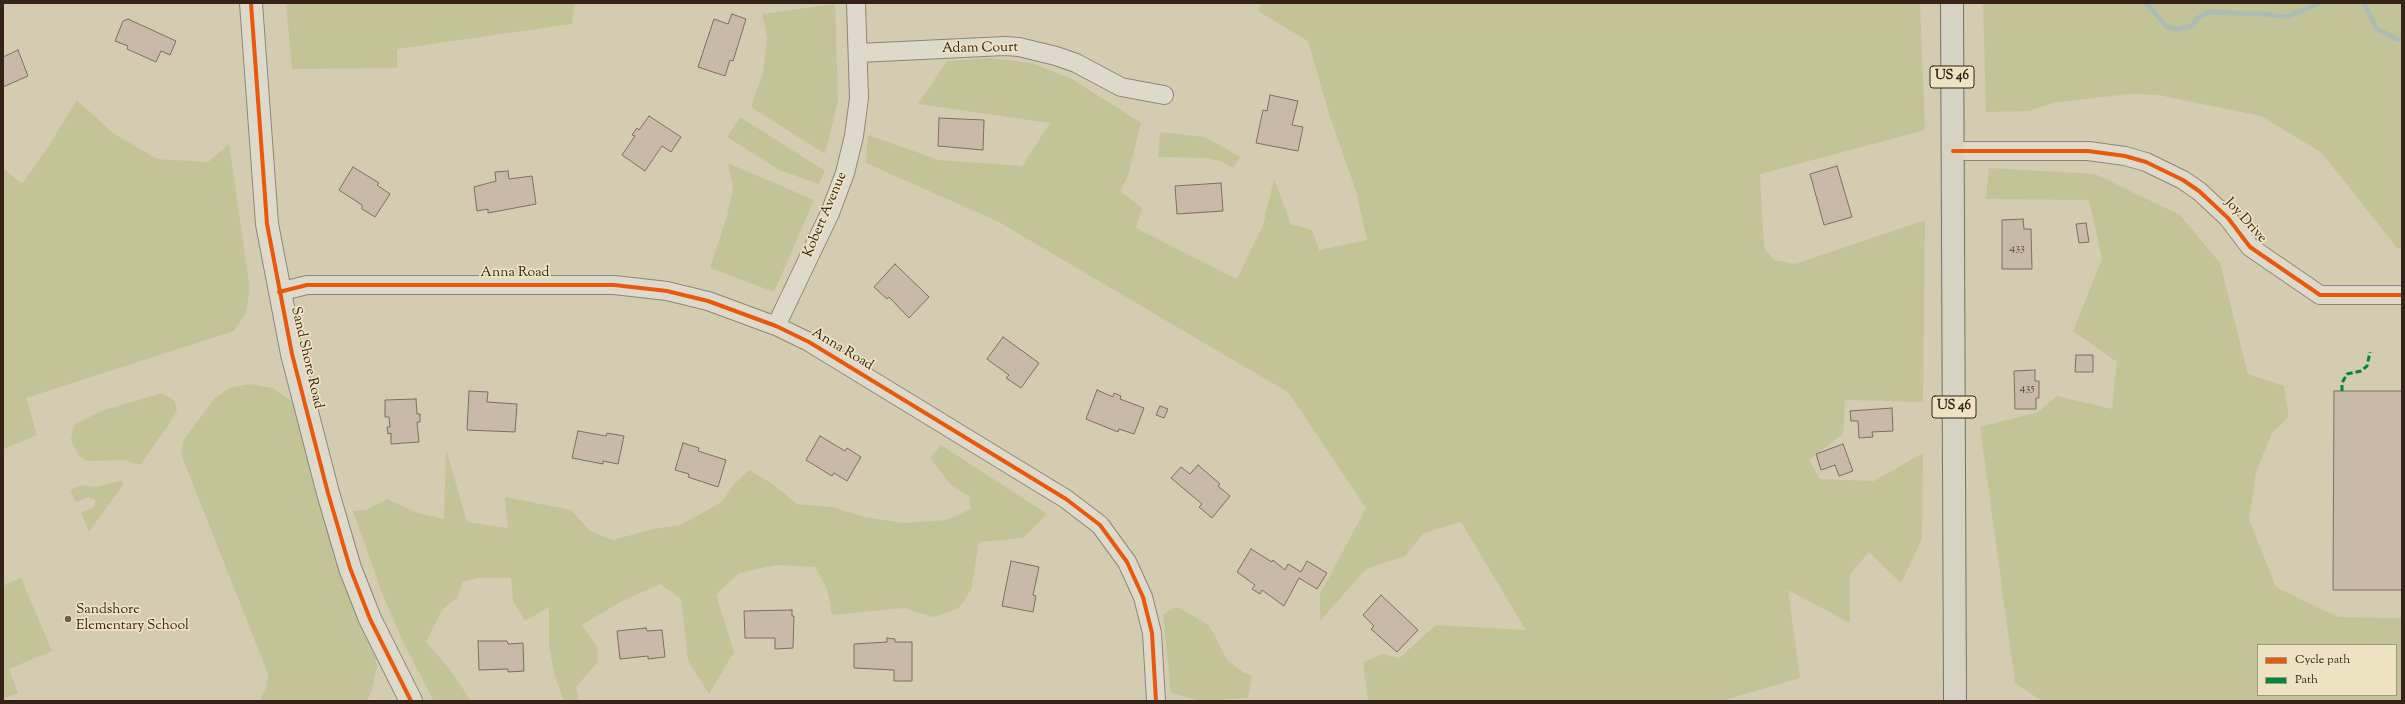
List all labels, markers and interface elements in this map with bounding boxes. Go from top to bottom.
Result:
street label: Adam Court [942,40,1018,58]
road number: US 46 [1930,66,1974,88]
street label: Kobert Avenue [800,170,852,260]
street label: Joy Drive [2220,195,2270,247]
house number: 433 [2009,242,2025,256]
street label: Anna Road [481,266,549,282]
street label: Sand Shore Road [286,305,326,411]
street label: Anna Road [808,325,876,375]
house number: 435 [2020,382,2034,396]
road number: US 46 [1932,396,1976,418]
place label: Sandshore Elementary School [76,603,189,636]
marker: Sandshore Elementary School [63,614,73,624]
legend [2257,644,2397,696]
text: Cycle path [2295,651,2350,669]
text: Path [2295,671,2318,689]

